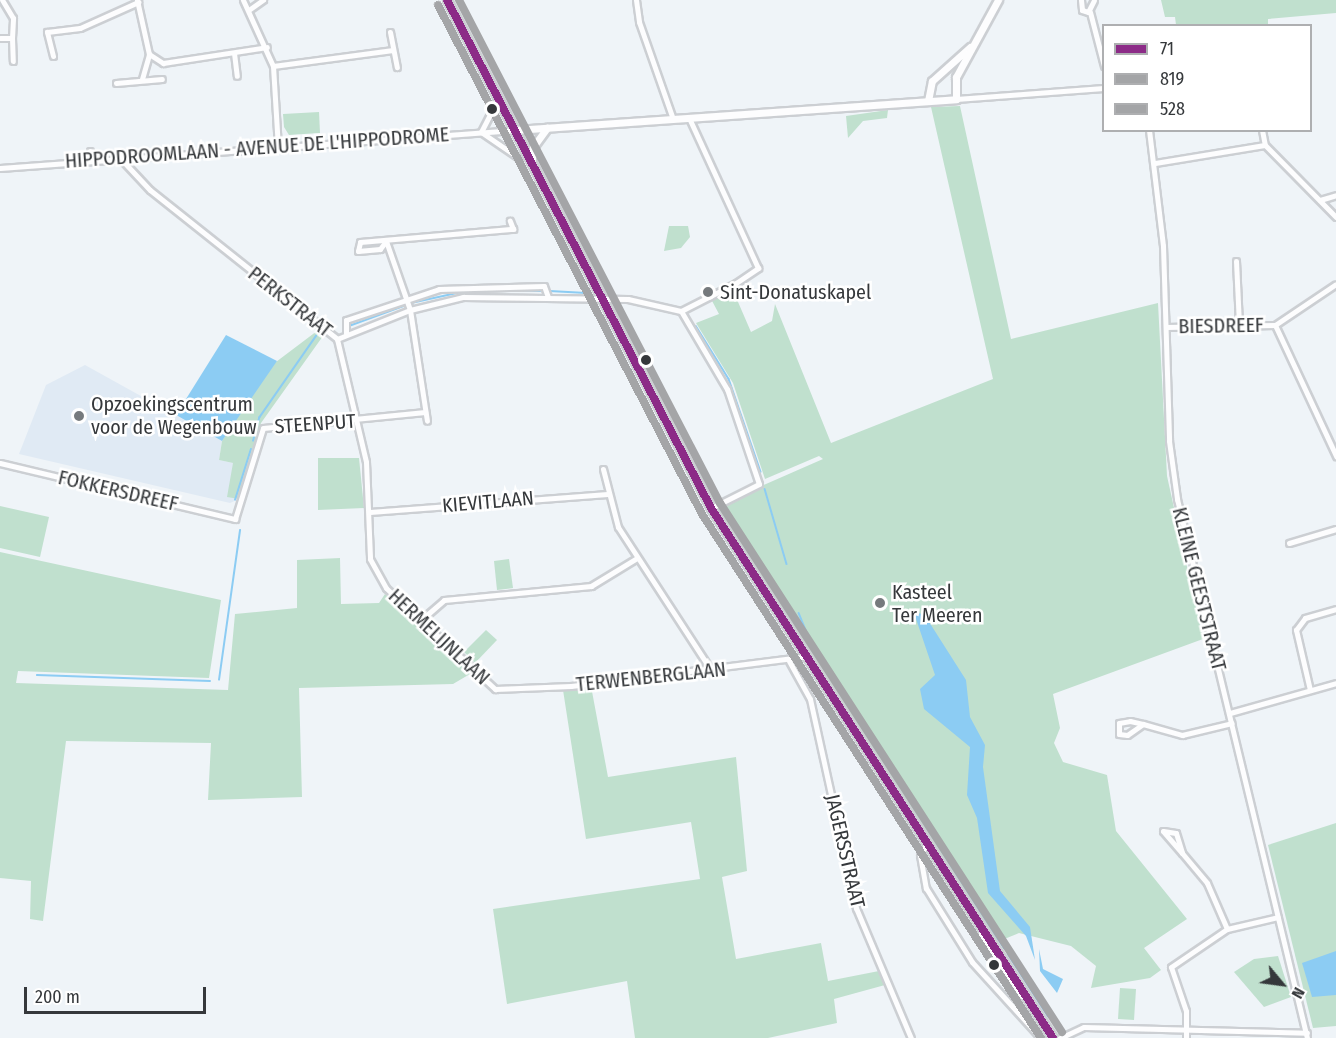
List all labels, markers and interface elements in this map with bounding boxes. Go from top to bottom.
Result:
legend [1102,24,1312,132]
text: 71 [1160,38,1174,60]
text: 819 [1160,68,1184,90]
text: 528 [1160,98,1185,120]
unlabelled marker [486,103,498,115]
street label: HIPPODROOMLAAN - AVENUE DE L'HIPPODROME [64,123,450,173]
street label: PERKSTRAAT [243,262,337,342]
place label: Sint-Donatuskapel [720,280,871,304]
marker: Sint-Donatuskapel [701,285,715,299]
street label: BIESDREEF [1178,313,1264,339]
unlabelled marker [640,354,652,366]
place label: Opzoekingscentrum voor de Wegenbouw [91,392,257,439]
marker: Opzoekingscentrum voor de Wegenbouw [72,409,86,423]
street label: STEENPUT [274,409,356,439]
street label: FOKKERSDREEF [56,466,180,516]
street label: KIEVITLAAN [441,486,535,518]
street label: KLEINE GEESTSTRAAT [1167,505,1231,673]
place label: Kasteel Ter Meeren [892,580,983,627]
street label: HERMELIJNLAAN [383,584,495,690]
marker: Kasteel Ter Meeren [873,596,887,610]
street label: TERWENBERGLAAN [575,657,727,697]
street label: JAGERSSTRAAT [820,792,870,910]
north arrow [1252,954,1312,1014]
unlabelled marker [988,959,1000,971]
scale bar [27,975,208,1013]
text: N [1288,984,1309,1002]
text: 200 m [35,986,80,1008]

